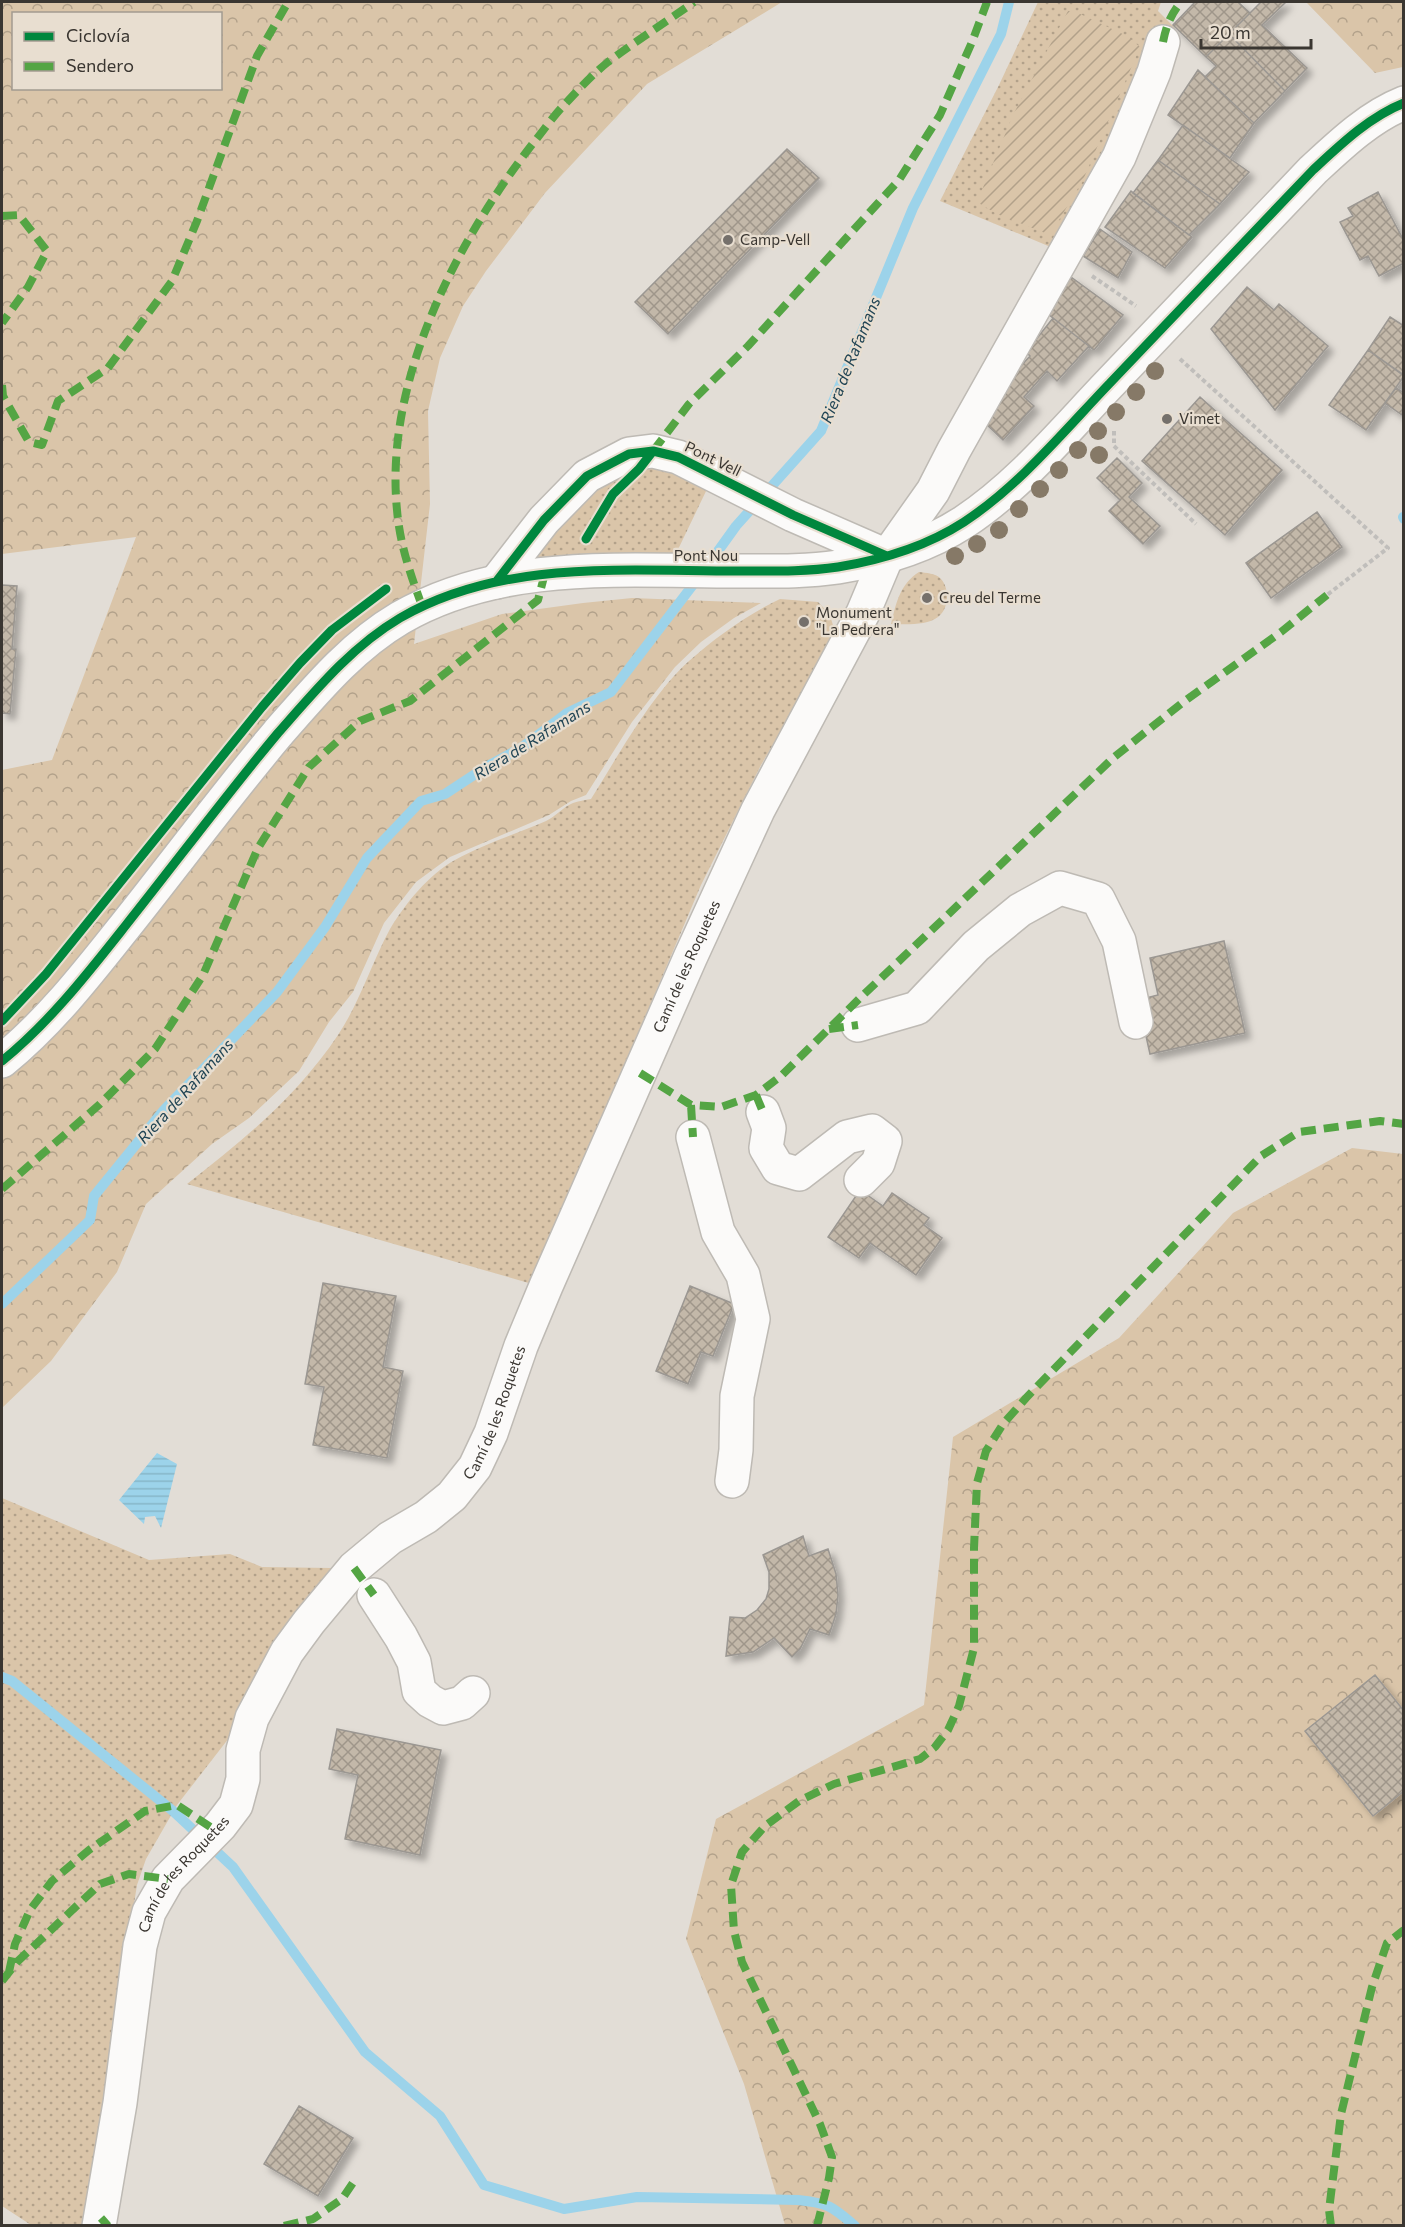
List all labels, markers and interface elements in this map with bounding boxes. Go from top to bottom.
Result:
legend [12,12,222,90]
scale bar [1201,12,1310,50]
text: 20 m [1210,21,1251,43]
text: Ciclovía [66,24,130,46]
text: Sendero [66,54,134,76]
place label: Camp-Vell [740,230,810,248]
marker: Camp-Vell [721,233,735,247]
water label: Riera de Rafamans [816,294,883,426]
place label: Vimet [1179,409,1220,427]
marker: Vimet [1160,412,1174,426]
street label: Pont Vell [682,437,745,479]
street label: Pont Nou [674,546,738,564]
place label: Creu del Terme [939,588,1041,606]
marker: Creu del Terme [920,591,934,605]
place label: Monument "La Pedrera" [816,603,900,638]
marker: Monument "La Pedrera" [797,615,811,629]
water label: Riera de Rafamans [470,696,594,783]
street label: Camí de les Roquetes [648,897,723,1035]
water label: Riera de Rafamans [133,1035,237,1147]
street label: Camí de les Roquetes [459,1343,529,1483]
street label: Camí de les Roquetes [134,1812,233,1934]

